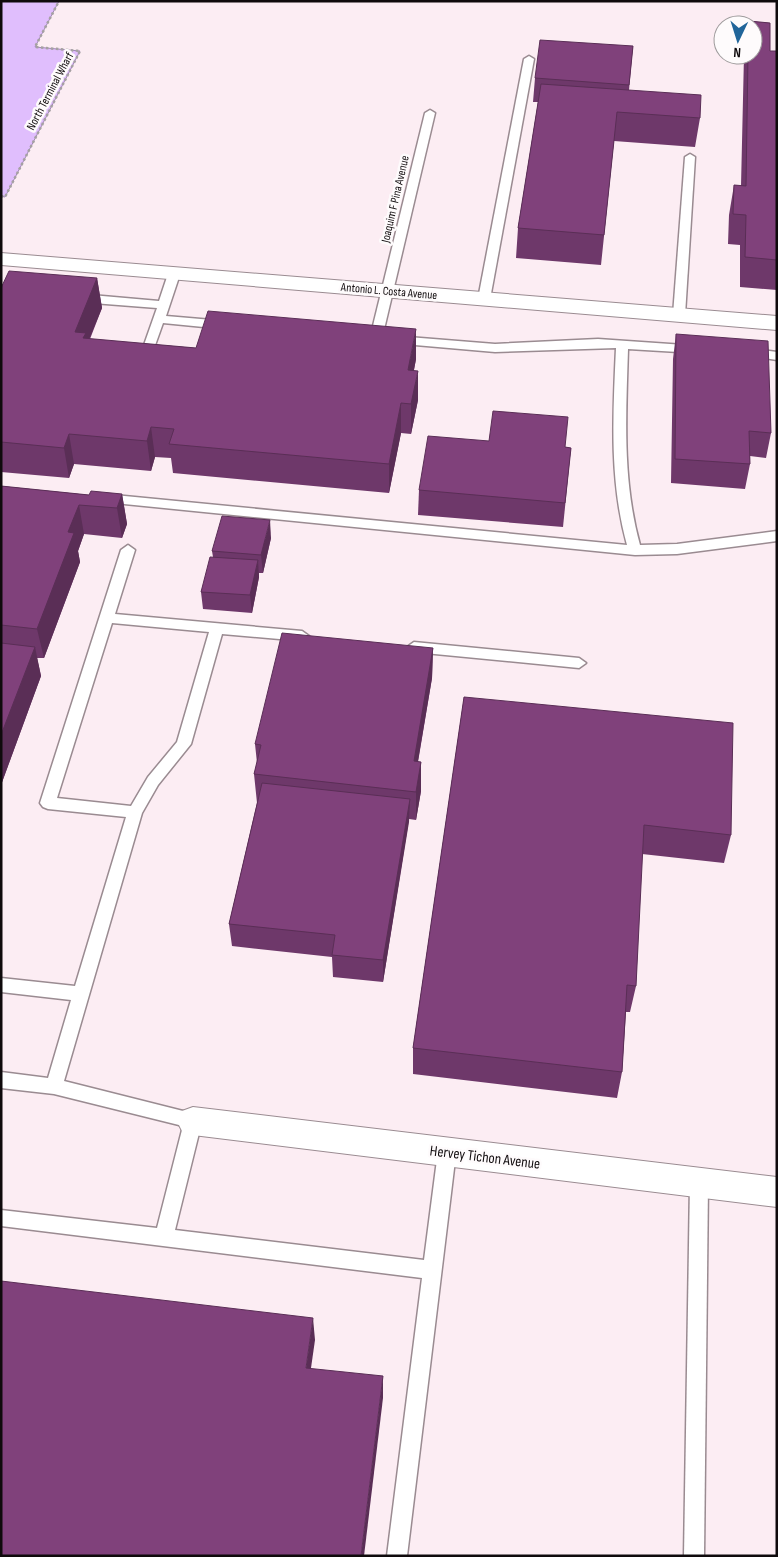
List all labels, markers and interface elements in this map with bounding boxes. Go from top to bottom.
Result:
north arrow [713,15,763,65]
text: N [733,44,741,61]
street label: North Terminal Wharf [24,49,78,133]
street label: Joaquim F Pina Avenue [378,154,413,245]
street label: Antonio L. Costa Avenue [339,280,438,303]
street label: Hervey Tichon Avenue [429,1141,541,1174]

